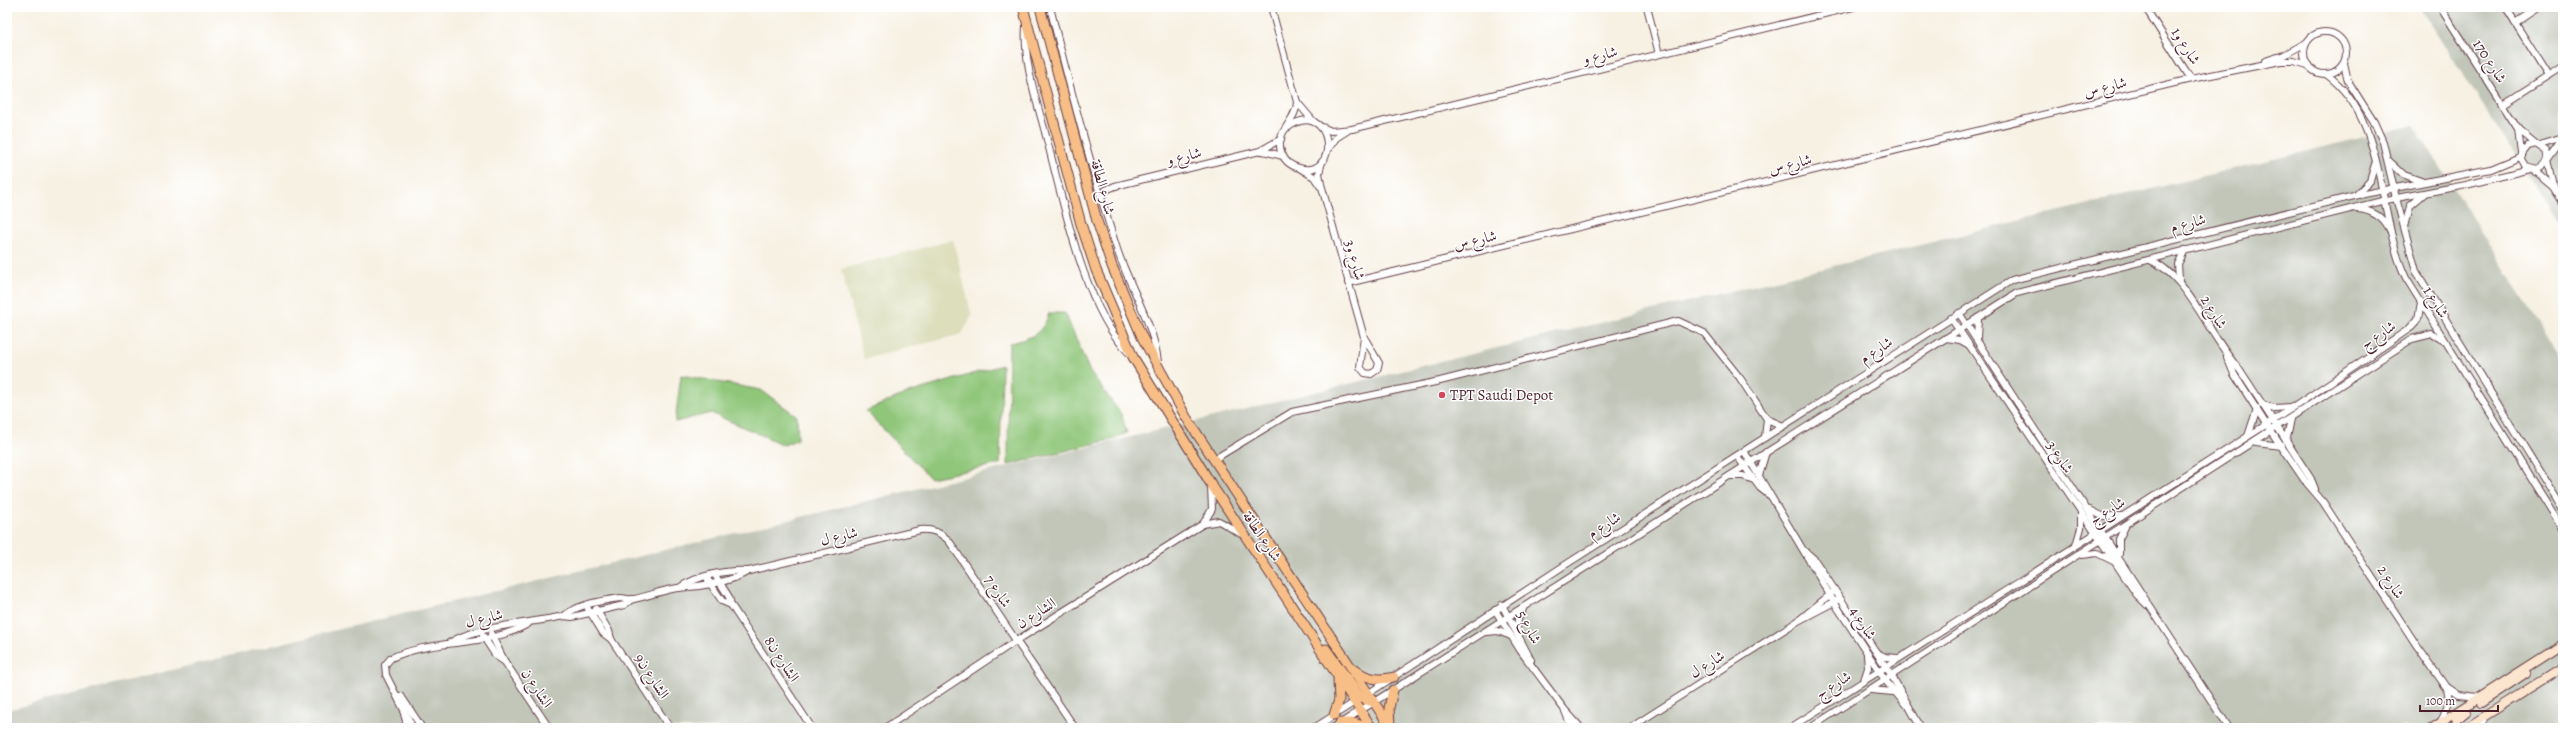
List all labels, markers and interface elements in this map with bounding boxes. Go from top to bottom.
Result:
street label: شارع و1 [2164,24,2205,70]
street label: شارع 170 [2466,35,2512,88]
street label: شارع و [1579,41,1620,72]
street label: شارع س [2081,72,2129,105]
street label: شارع و [1163,142,1204,173]
street label: شارع س [1766,149,1814,182]
street label: شارع الطاقة [1083,157,1120,218]
street label: شارع م [2168,209,2209,240]
street label: شارع س [1451,225,1499,258]
street label: شارع و3 [1337,237,1370,283]
street label: شارع 1 [2416,282,2454,323]
street label: شارع 2 [2193,291,2232,334]
street label: شارع ج [2356,316,2401,357]
street label: شارع م [1856,332,1898,371]
place label: TPT Saudi Depot [1450,385,1553,405]
marker: TPT Saudi Depot [1437,390,1447,400]
street label: شارع 3 [2039,437,2078,479]
street label: شارع ج [2085,492,2130,533]
street label: شارع الطاقة [1235,507,1286,567]
street label: شارع م [1584,507,1626,546]
street label: شارع ل [818,522,860,553]
street label: شارع 2 [2370,561,2409,604]
street label: شارع 7 [977,571,1016,613]
street label: الشارع ن [1012,593,1061,636]
street label: شارع 4 [1842,603,1881,645]
street label: شارع ل [463,604,505,635]
street label: شارع 5 [1509,607,1546,649]
street label: الشارع ن8 [757,632,804,687]
street label: شارع ل [1686,645,1730,685]
street label: الشارع ن9 [627,649,674,704]
street label: الشارع ن [514,664,557,713]
street label: شارع ج [1811,666,1856,707]
scale bar [2420,687,2498,713]
text: 100 m [2426,693,2455,709]

